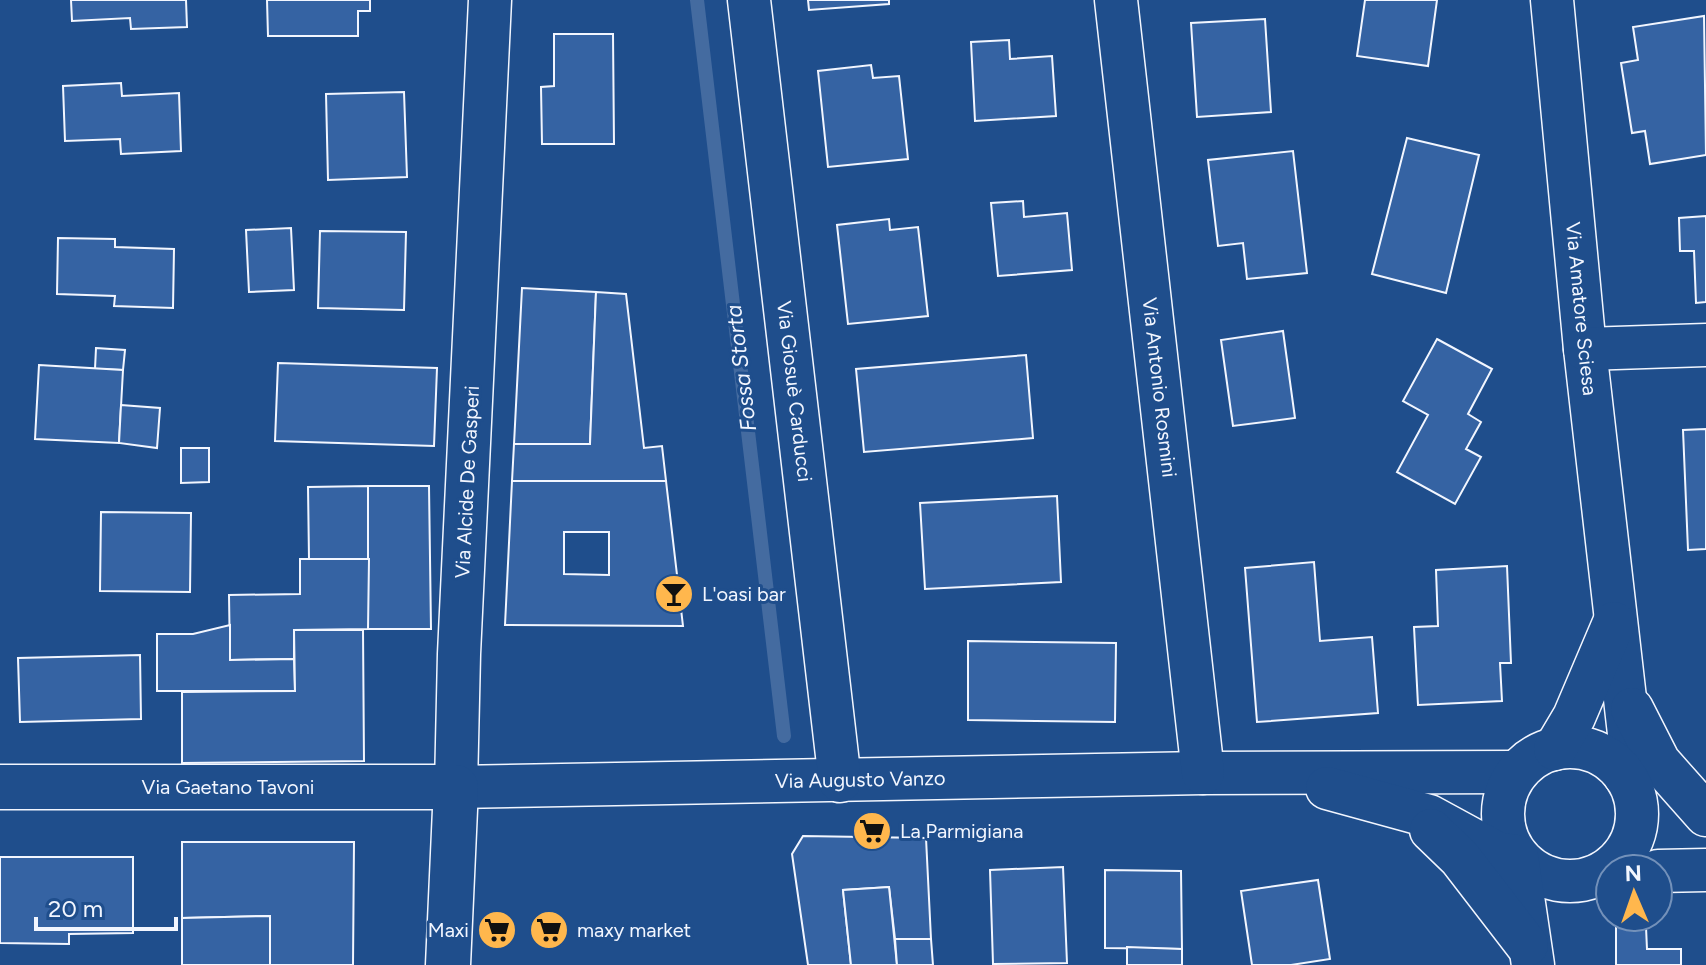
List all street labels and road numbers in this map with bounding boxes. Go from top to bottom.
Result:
street label: Via Amatore Sciesa [1561,221,1602,397]
street label: Via Antonio Rosmini [1138,296,1182,479]
street label: Via Giosuè Carducci [772,300,817,483]
street label: Via Alcide De Gasperi [450,385,484,579]
street label: Via Augusto Vanzo [775,766,946,793]
street label: Via Gaetano Tavoni [142,775,314,799]

